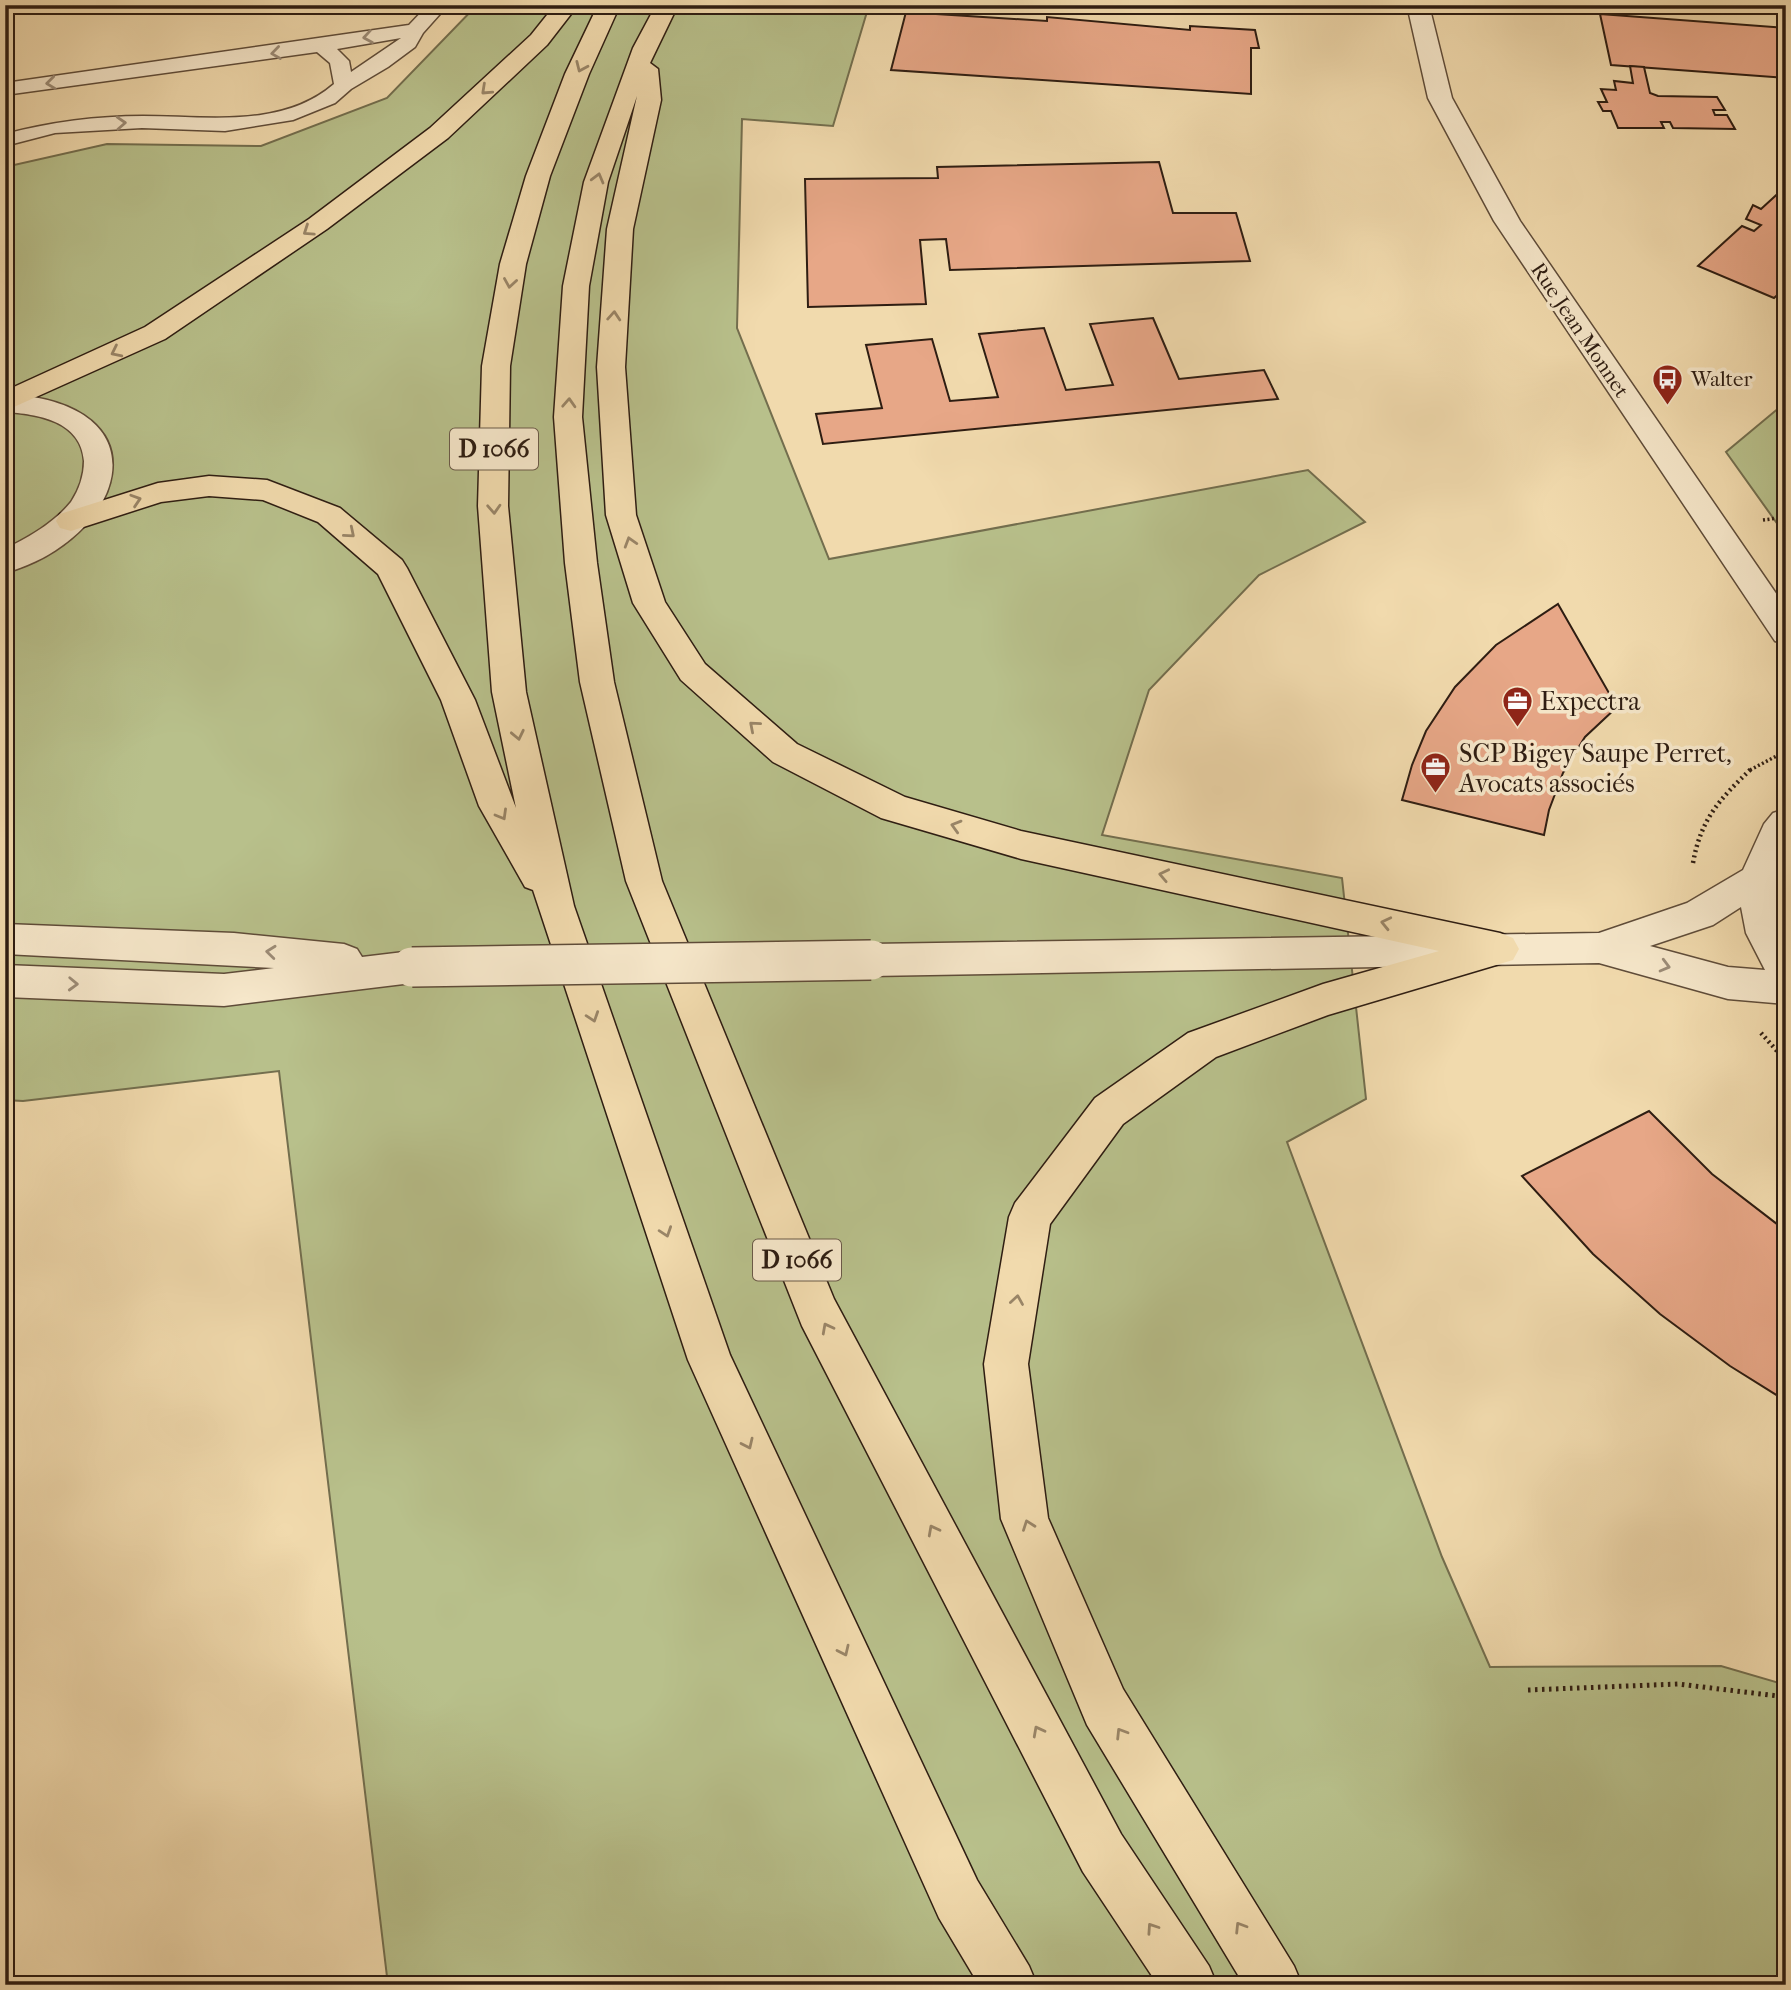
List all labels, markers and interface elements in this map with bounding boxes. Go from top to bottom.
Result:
one-way arrow [362,29,374,44]
one-way arrow [270,45,282,60]
one-way arrow [575,60,589,73]
one-way arrow [45,75,57,90]
one-way arrow [481,81,494,94]
one-way arrow [115,116,126,131]
one-way arrow [590,172,604,184]
one-way arrow [303,223,316,235]
street label: Rue Jean Monnet [1526,258,1634,402]
one-way arrow [503,277,518,289]
one-way arrow [607,311,622,322]
one-way arrow [111,344,123,358]
bus stop icon: Walter [1651,362,1685,406]
place label: Walter [1690,367,1752,391]
one-way arrow [562,398,577,409]
road number: D 1066 [450,428,538,470]
one-way arrow [129,494,141,508]
one-way arrow [486,504,501,515]
one-way arrow [342,525,355,538]
one-way arrow [623,536,638,548]
office icon: Expectra [1500,684,1534,728]
place label: Expectra [1540,686,1641,717]
one-way arrow [749,722,762,734]
one-way arrow [510,729,525,741]
place label: SCP Bigey Saupe Perret, Avocats associés [1458,738,1732,799]
office icon: SCP Bigey Saupe Perret, Avocats associés [1419,751,1453,795]
one-way arrow [494,808,507,821]
one-way arrow [950,820,962,834]
one-way arrow [1158,869,1170,884]
one-way arrow [1380,917,1392,932]
one-way arrow [265,945,276,960]
one-way arrow [1659,957,1671,972]
one-way arrow [68,977,79,992]
one-way arrow [585,1010,599,1022]
one-way arrow [658,1226,672,1238]
road number: D 1066 [753,1240,841,1280]
one-way arrow [1009,1294,1024,1306]
one-way arrow [821,1323,835,1336]
one-way arrow [740,1437,754,1449]
one-way arrow [1023,1520,1037,1532]
one-way arrow [927,1525,941,1537]
one-way arrow [836,1643,850,1656]
one-way arrow [1033,1726,1047,1738]
one-way arrow [1116,1727,1129,1740]
one-way arrow [1235,1921,1248,1934]
one-way arrow [1148,1923,1160,1936]

